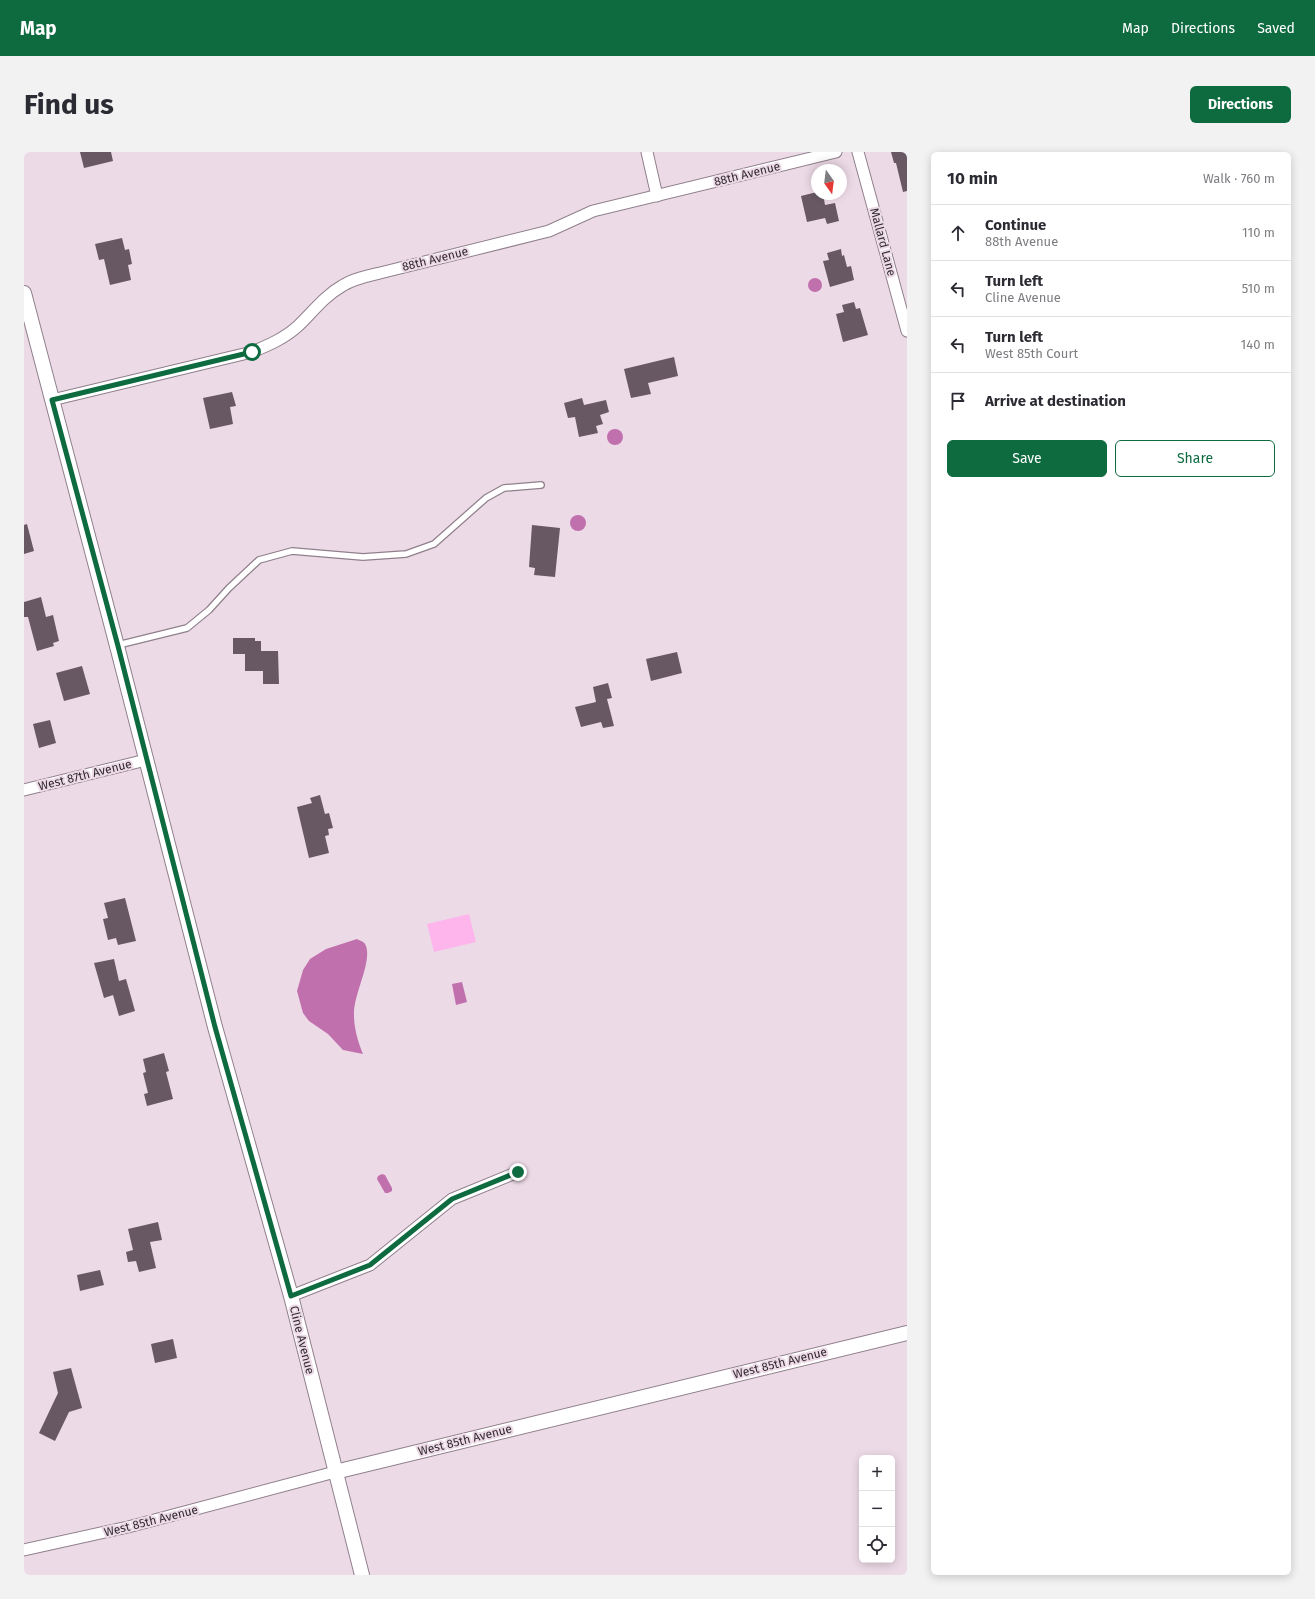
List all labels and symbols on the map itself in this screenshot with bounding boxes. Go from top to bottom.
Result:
street label: 88th Avenue [713,159,781,189]
north arrow [811,164,847,200]
street label: Mallard Lane [867,206,899,278]
street label: 88th Avenue [401,244,469,274]
route start [243,343,261,361]
street label: West 87th Avenue [37,757,133,793]
route end [509,1163,527,1181]
street label: Cline Avenue [287,1304,317,1376]
street label: West 85th Avenue [732,1345,828,1381]
street label: West 85th Avenue [417,1422,513,1458]
street label: West 85th Avenue [103,1503,199,1539]

